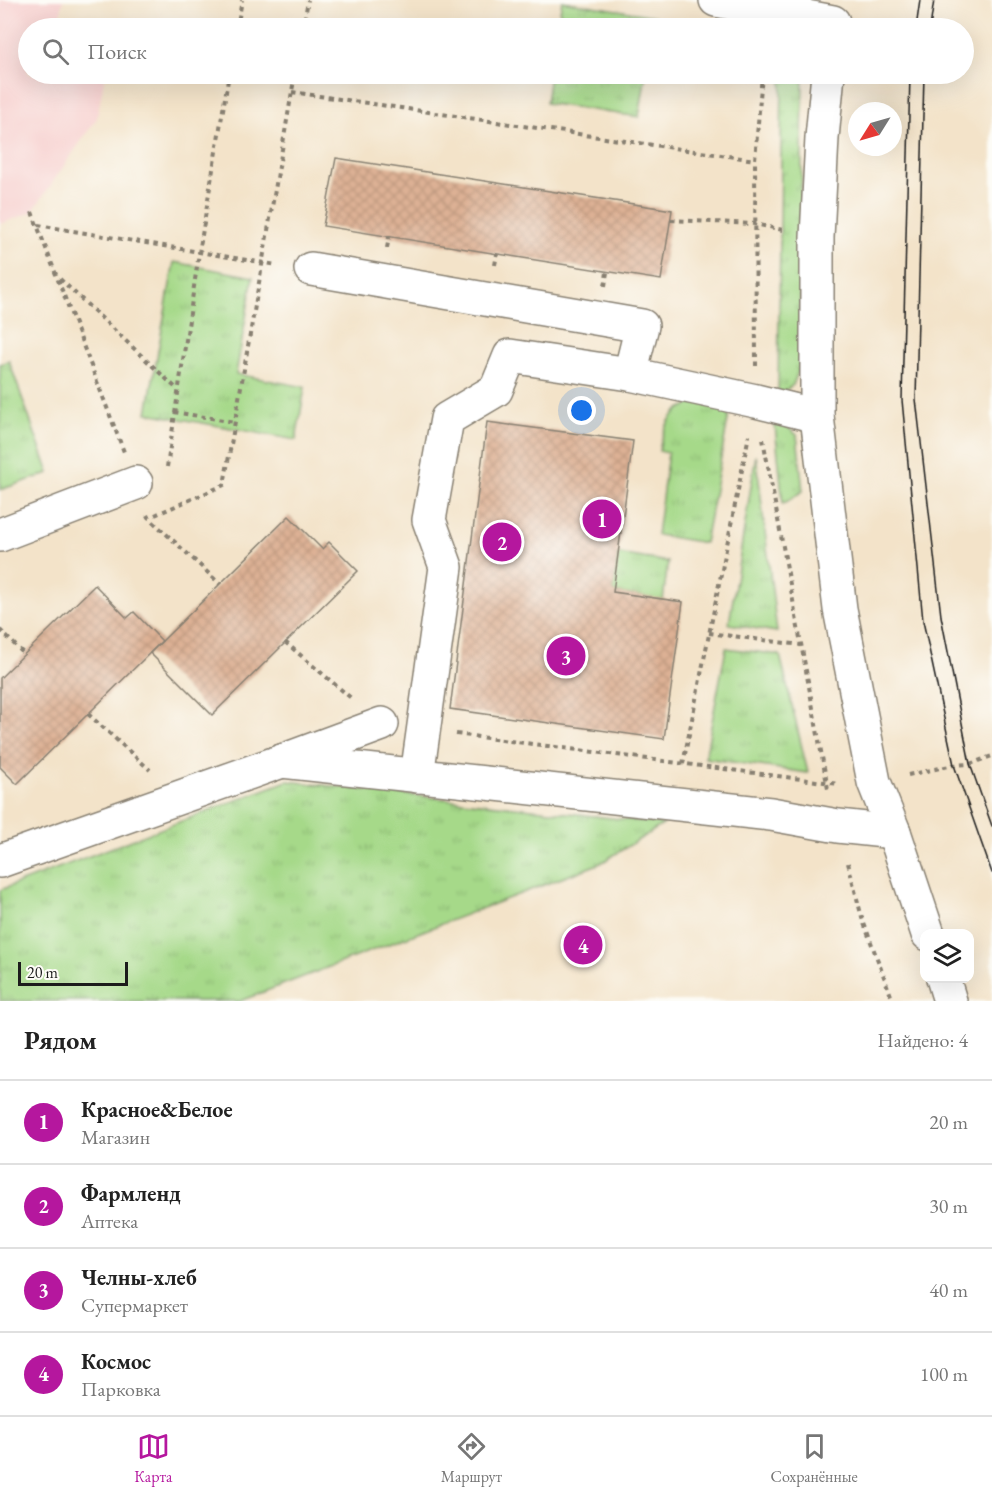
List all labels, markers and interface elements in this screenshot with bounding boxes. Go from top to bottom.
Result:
search box [18,18,974,84]
icon: search [39,35,72,68]
text: Поиск [87,37,147,66]
north arrow [848,102,902,156]
your location [567,396,596,425]
pin: 1 [582,496,622,542]
pin: 2 [482,520,522,564]
pin: 3 [546,634,586,678]
pin: 4 [564,922,602,968]
map controls [920,929,974,983]
button: layers [920,929,974,983]
scale bar [18,959,128,986]
text: 20 m [27,962,58,983]
text: Рядом [24,1023,97,1057]
text: Найдено: 4 [877,1027,968,1053]
text: Красное&Белое [81,1095,233,1124]
text: 1 [38,1109,49,1135]
text: 20 m [929,1109,968,1135]
text: Магазин [81,1124,150,1150]
text: Фармленд [81,1179,181,1208]
text: 2 [38,1193,49,1219]
text: 30 m [929,1193,968,1219]
text: Аптека [81,1208,138,1234]
text: Челны-хлеб [81,1263,197,1292]
text: 3 [38,1277,49,1303]
text: 40 m [929,1277,968,1303]
text: Супермаркет [81,1292,188,1318]
text: Космос [81,1347,151,1376]
text: 4 [38,1361,49,1387]
text: 100 m [920,1361,968,1387]
text: Парковка [81,1376,161,1402]
tab: Карта [134,1430,172,1487]
tab: Маршрут [441,1430,502,1487]
tab: Сохранённые [771,1430,858,1487]

